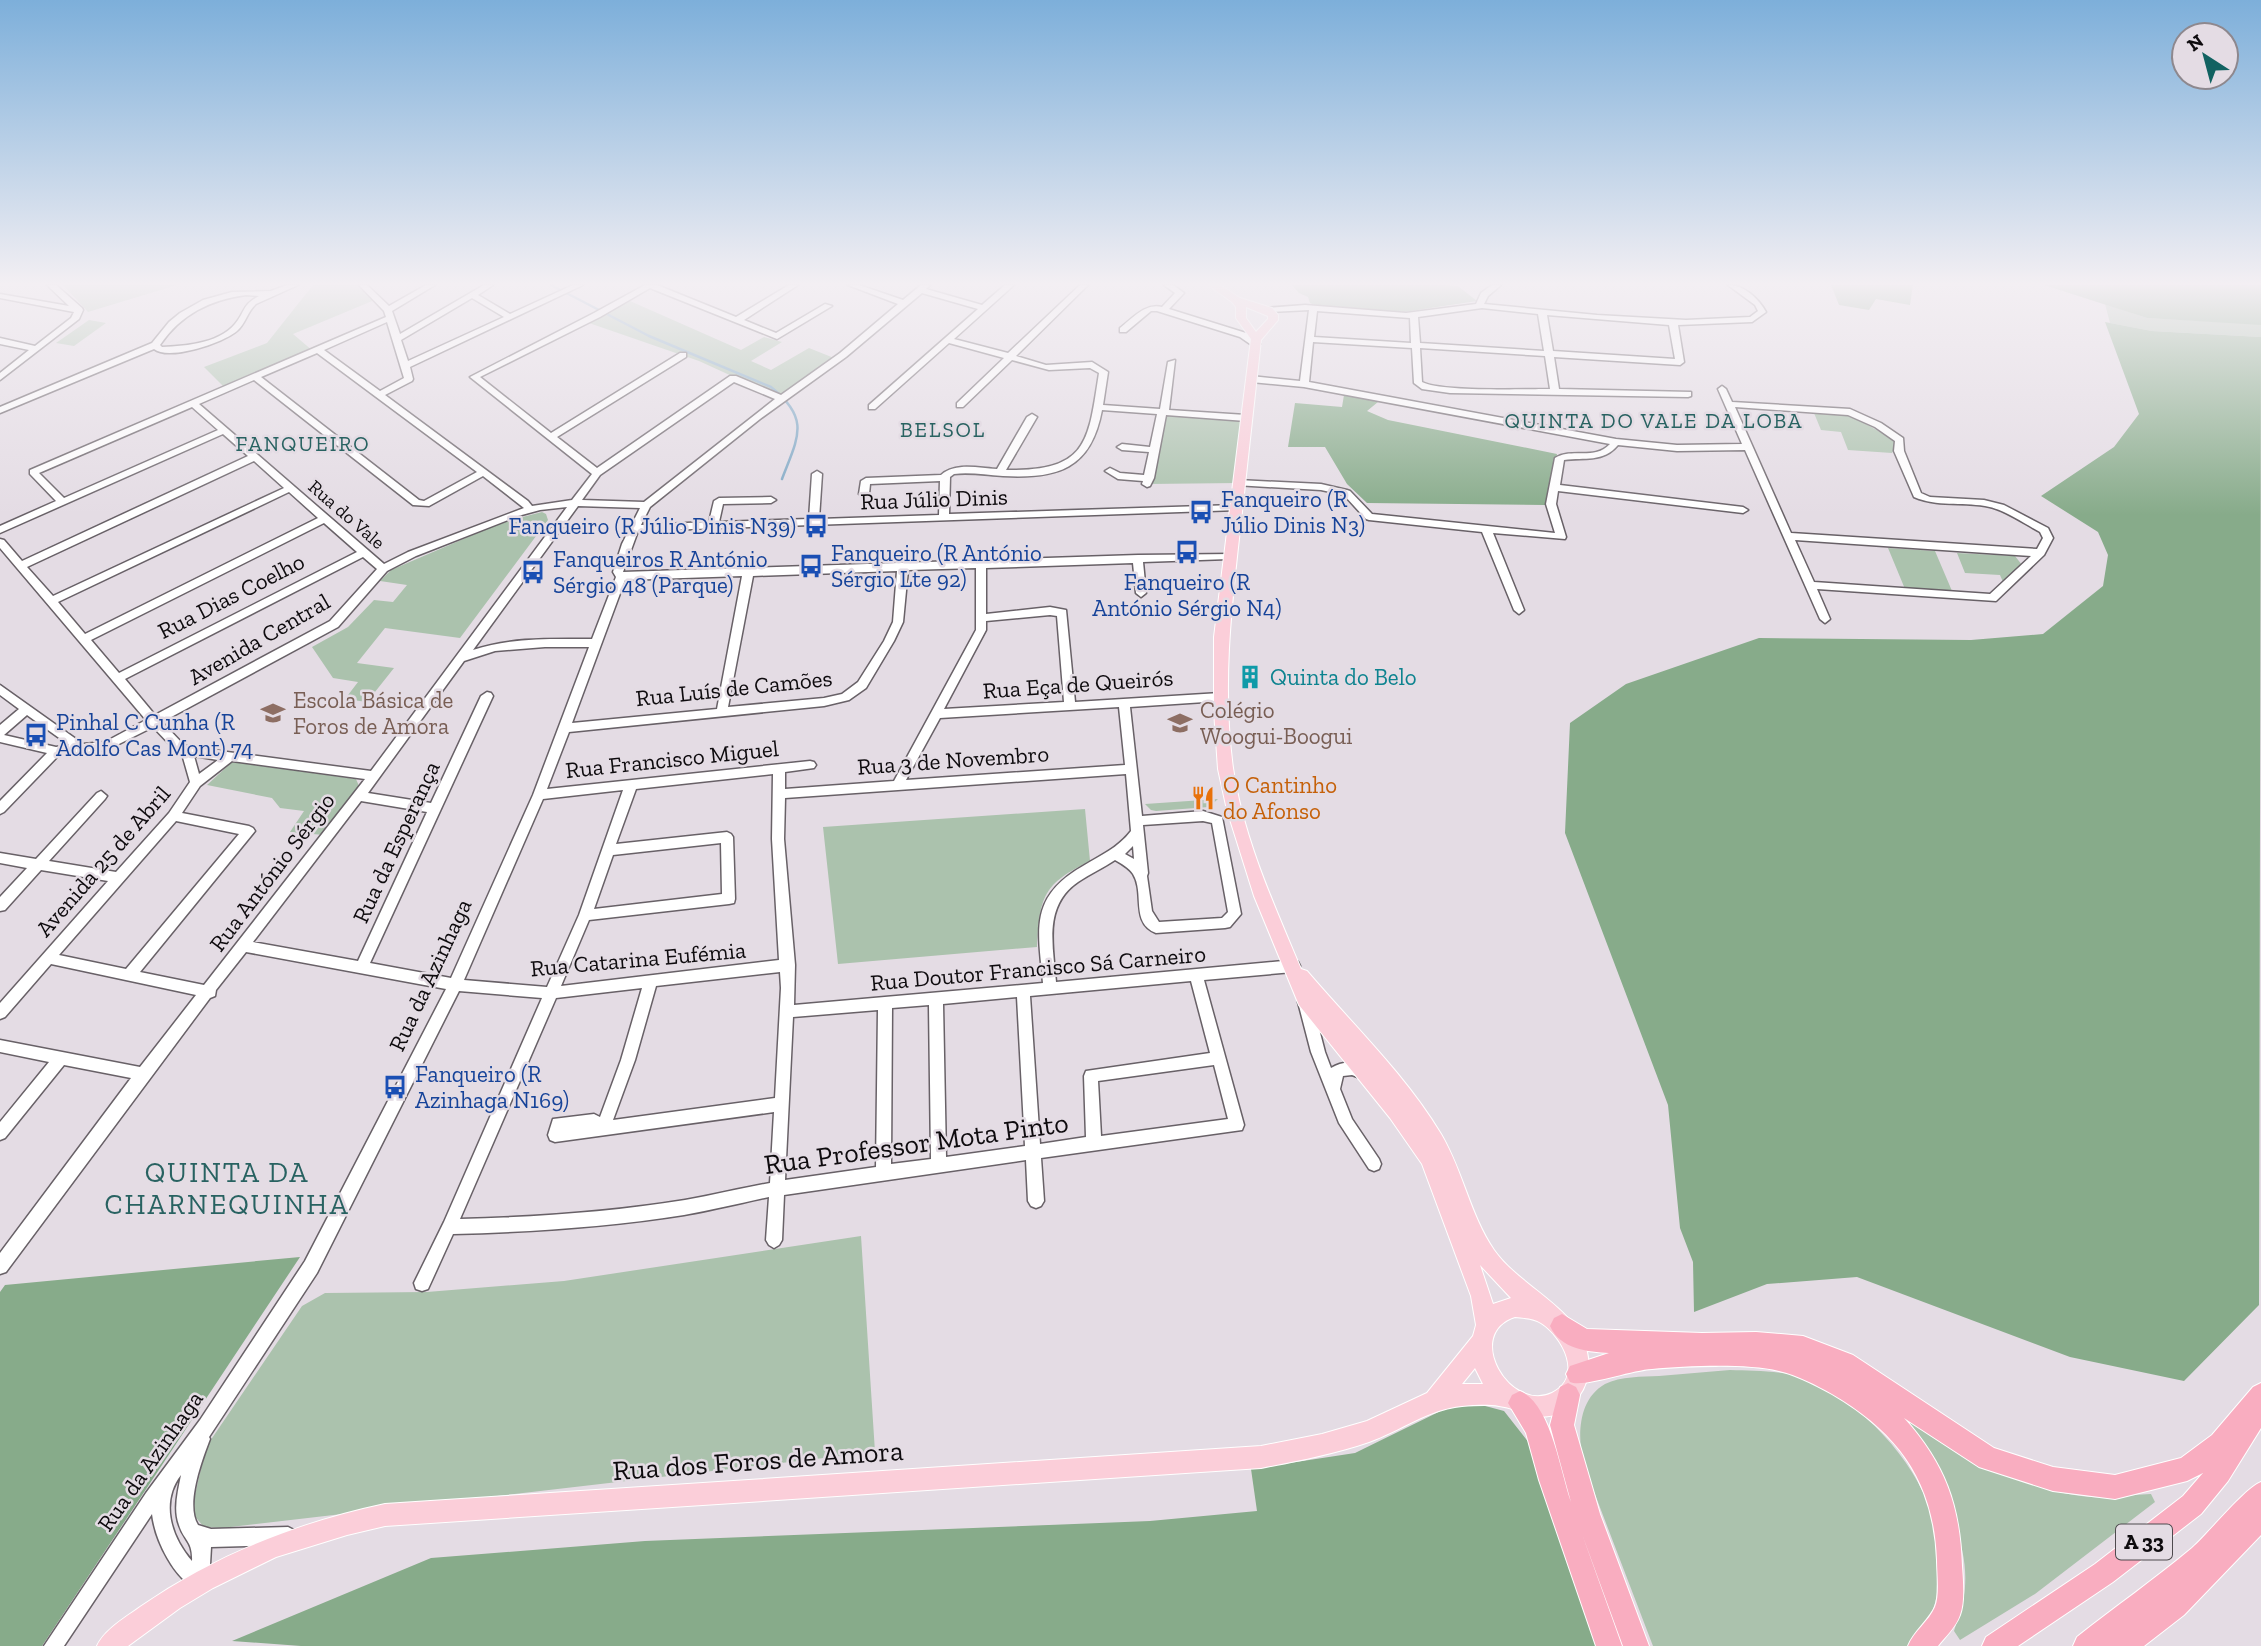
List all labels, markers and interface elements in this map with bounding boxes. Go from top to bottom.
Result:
north arrow [2170,21,2240,91]
text: N [2183,29,2208,56]
district label: QUINTA DO VALE DA LOBA [1505,408,1803,433]
district label: BELSOL [900,417,986,442]
district label: FANQUEIRO [235,431,371,456]
street label: Rua do Vale [304,475,390,554]
street label: Rua Júlio Dinis [860,482,1008,516]
place label: Fanqueiro (R Júlio Dinis N3) [1221,485,1365,539]
bus stop icon: Fanqueiro (R Júlio Dinis N3) [1187,498,1215,526]
place label: Fanqueiro (R Júlio Dinis N39) [509,512,796,540]
bus stop icon: Fanqueiro (R Júlio Dinis N39) [802,512,830,540]
bus stop icon: Fanqueiro (R António Sérgio N4) [1173,538,1201,566]
place label: Fanqueiro (R António Sérgio Lte 92) [831,539,1042,593]
place label: Fanqueiros R António Sérgio 48 (Parque) [553,545,768,599]
street label: Rua Dias Coelho [153,547,309,645]
bus stop icon: Fanqueiro (R António Sérgio Lte 92) [797,552,825,580]
bus stop icon: Fanqueiros R António Sérgio 48 (Parque) [519,558,547,586]
place label: Fanqueiro (R António Sérgio N4) [1092,568,1282,622]
street label: Avenida Central [183,587,335,691]
street label: Rua Eça de Queirós [982,663,1174,705]
building icon: Quinta do Belo [1236,663,1264,691]
place label: Quinta do Belo [1270,663,1417,691]
street label: Rua Luís de Camões [634,664,834,712]
place label: Escola Básica de Foros de Amora [293,686,453,740]
place label: Colégio Woogui-Boogui [1200,696,1353,750]
school or university icon: Escola Básica de Foros de Amora [259,699,287,727]
place label: Pinhal C Cunha (R Adolfo Cas Mont) 74 [56,708,253,762]
school or university icon: Colégio Woogui-Boogui [1166,709,1194,737]
bus stop icon: Pinhal C Cunha (R Adolfo Cas Mont) 74 [22,721,50,749]
street label: Rua Francisco Miguel [564,734,780,784]
street label: Rua 3 de Novembro [856,739,1050,781]
street label: Rua da Esperança [346,757,446,927]
place label: O Cantinho do Afonso [1223,771,1337,825]
street label: Avenida 25 de Abril [30,780,176,942]
restaurant icon: O Cantinho do Afonso [1189,784,1217,812]
street label: Rua António Sérgio [203,787,341,957]
street label: Rua da Azinhaga [383,894,477,1056]
street label: Rua Catarina Eufémia [529,936,747,982]
street label: Rua Doutor Francisco Sá Carneiro [869,939,1207,997]
place label: Fanqueiro (R Azinhaga N169) [415,1060,569,1114]
bus stop icon: Fanqueiro (R Azinhaga N169) [381,1073,409,1101]
street label: Rua Professor Mota Pinto [762,1106,1070,1181]
district label: QUINTA DA CHARNEQUINHA [104,1156,350,1221]
street label: Rua da Azinhaga [91,1386,209,1536]
street label: Rua dos Foros de Amora [612,1434,905,1487]
road number: A 33 [2116,1524,2172,1560]

